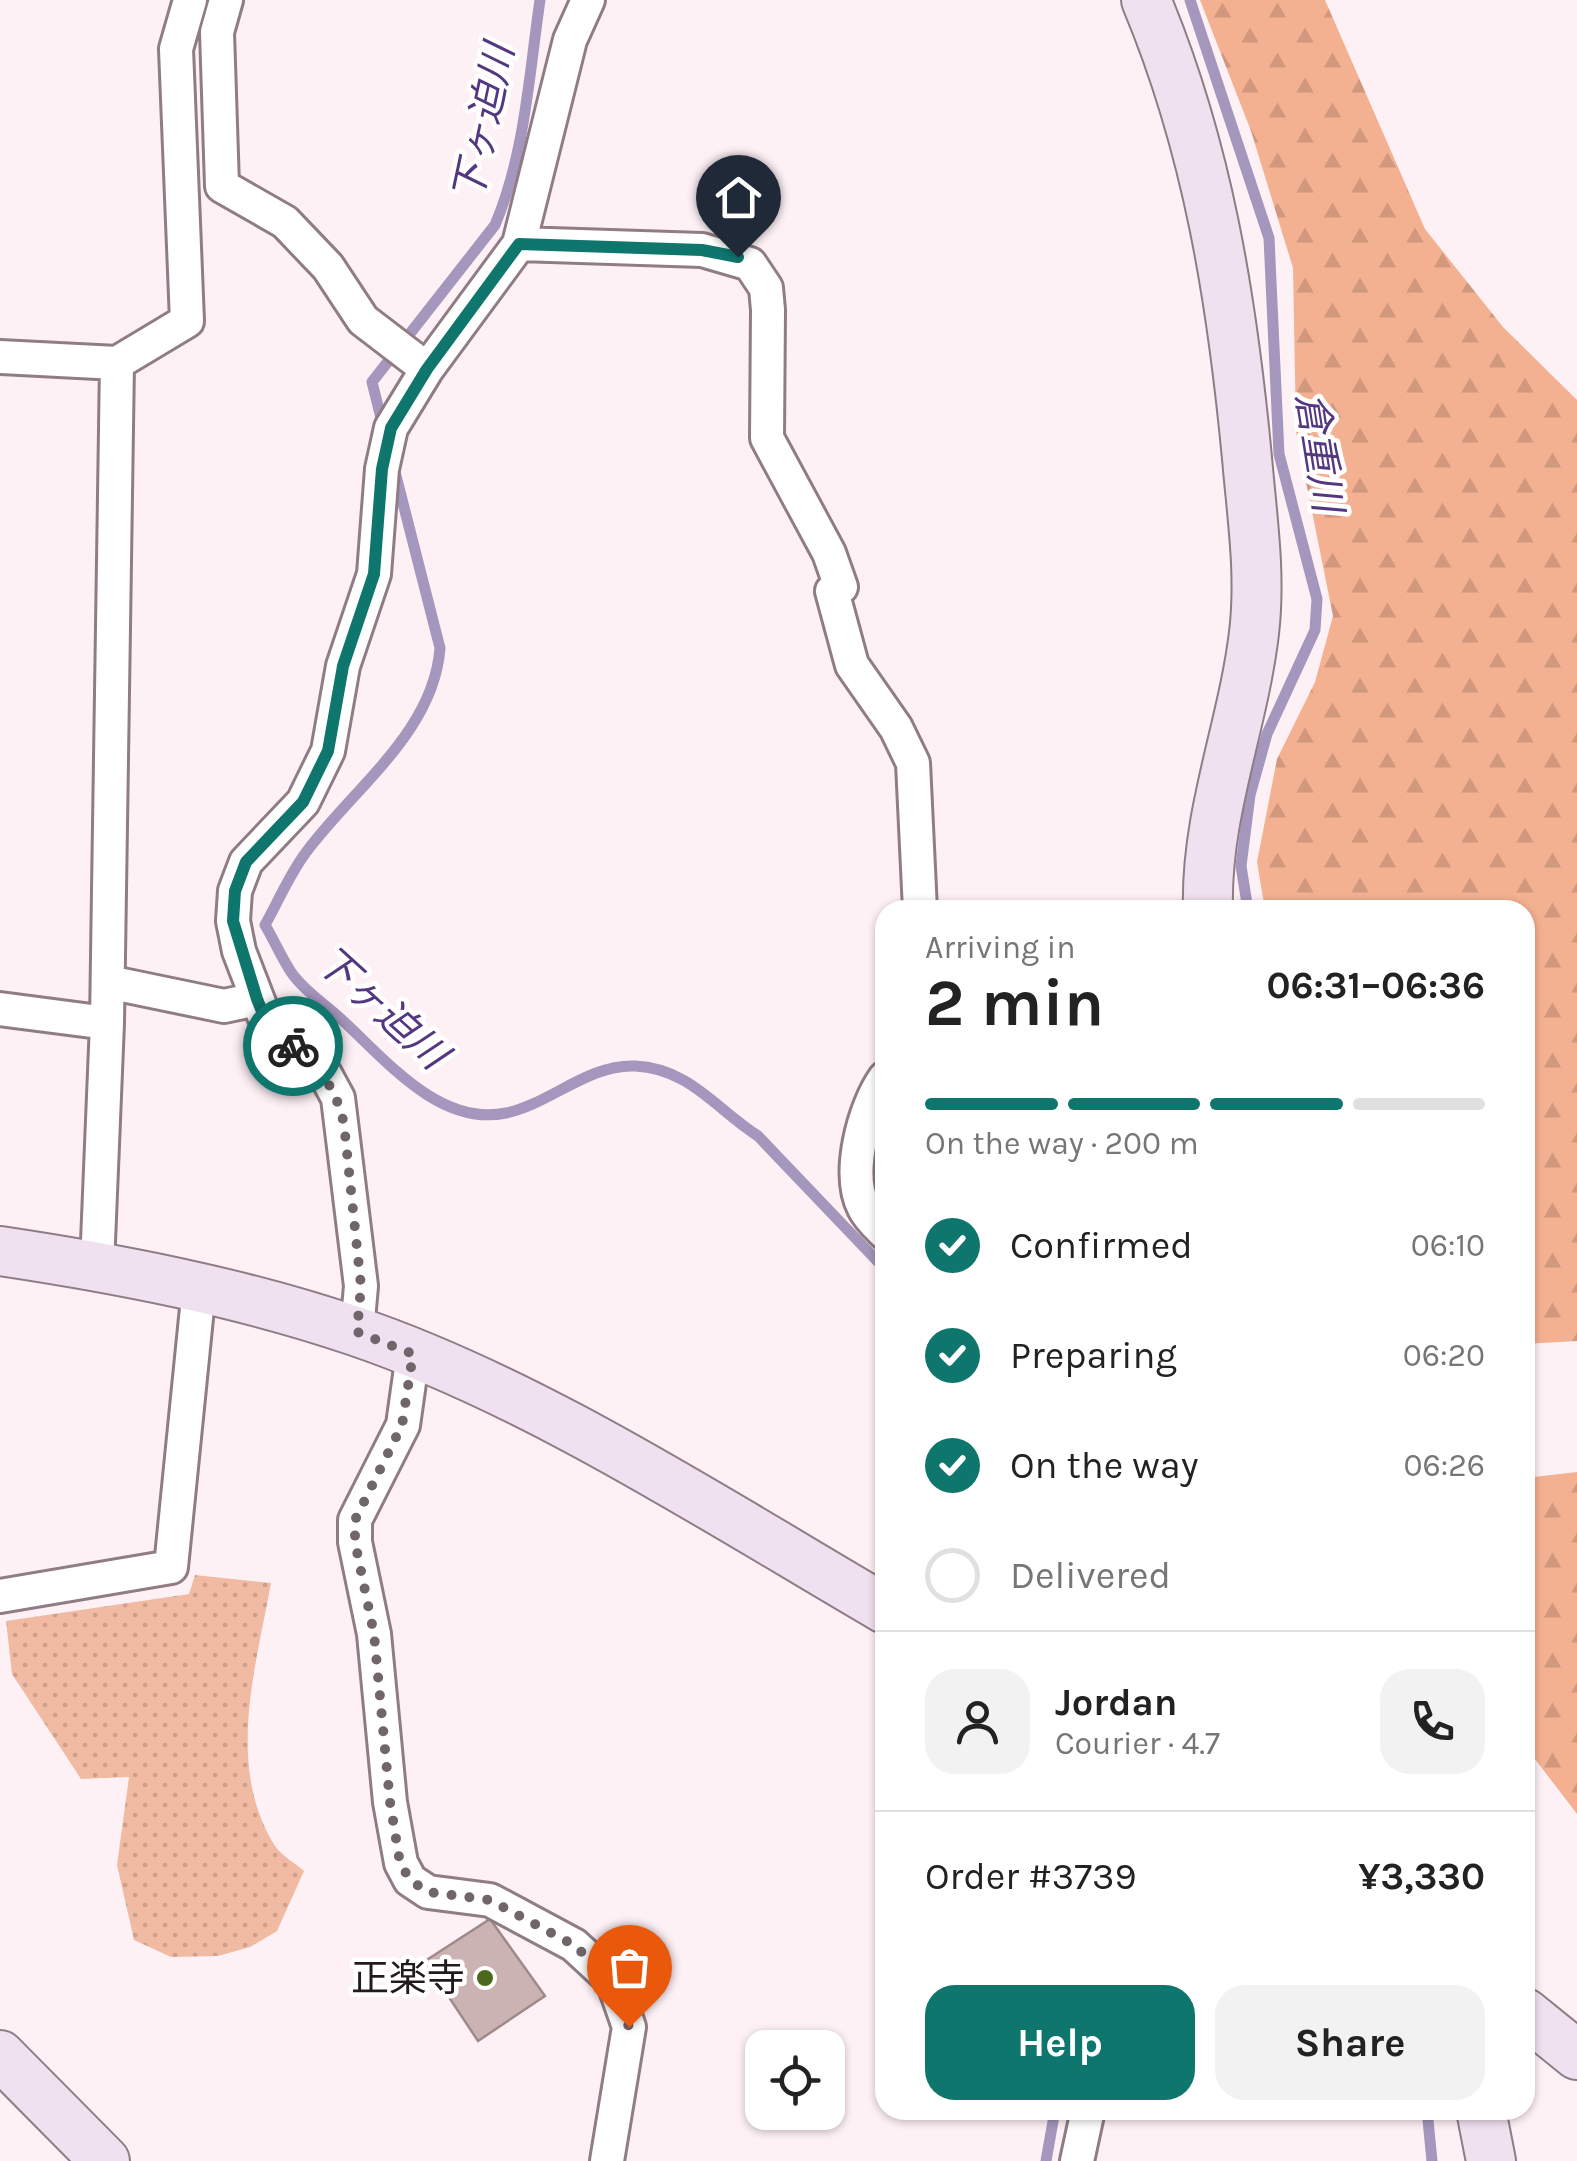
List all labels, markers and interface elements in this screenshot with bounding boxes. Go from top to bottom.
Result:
water label: 下ヶ迫川 [444,36,524,206]
pin [696,155,781,258]
icon: home [711,170,766,225]
water label: 倉重川 [1287,389,1353,519]
text: Arriving in [925,929,1076,966]
water label: 下ヶ迫川 [306,936,460,1081]
text: 06:31–06:36 [1266,963,1485,1008]
text: 2 min [925,965,1104,1041]
courier [243,996,343,1096]
icon: bike [266,1019,321,1074]
text: On the way · 200 m [925,1125,1199,1162]
icon: check [925,1218,980,1273]
text: Confirmed [1010,1223,1193,1268]
text: 06:10 [1411,1227,1485,1264]
icon: check [925,1328,980,1383]
text: Preparing [1010,1333,1177,1378]
text: 06:20 [1403,1337,1485,1374]
icon: check [925,1438,980,1493]
text: On the way [1010,1443,1198,1488]
text: 06:26 [1403,1447,1485,1484]
text: Delivered [1010,1553,1171,1598]
button: person [925,1669,1030,1774]
button: phone [1380,1669,1485,1774]
text: Jordan [1055,1680,1178,1725]
text: Courier · 4.7 [1055,1725,1220,1762]
text: Order #3739 [925,1854,1137,1899]
text: ¥3,330 [1358,1854,1485,1899]
pin [587,1925,672,2028]
icon: bag [602,1940,657,1995]
place label: 正楽寺 [351,1956,465,2001]
marker: 正楽寺 [474,1967,496,1989]
button: Help [925,1985,1195,2100]
button: Share [1215,1985,1485,2100]
map controls [745,2030,845,2130]
button: locate [745,2030,845,2130]

